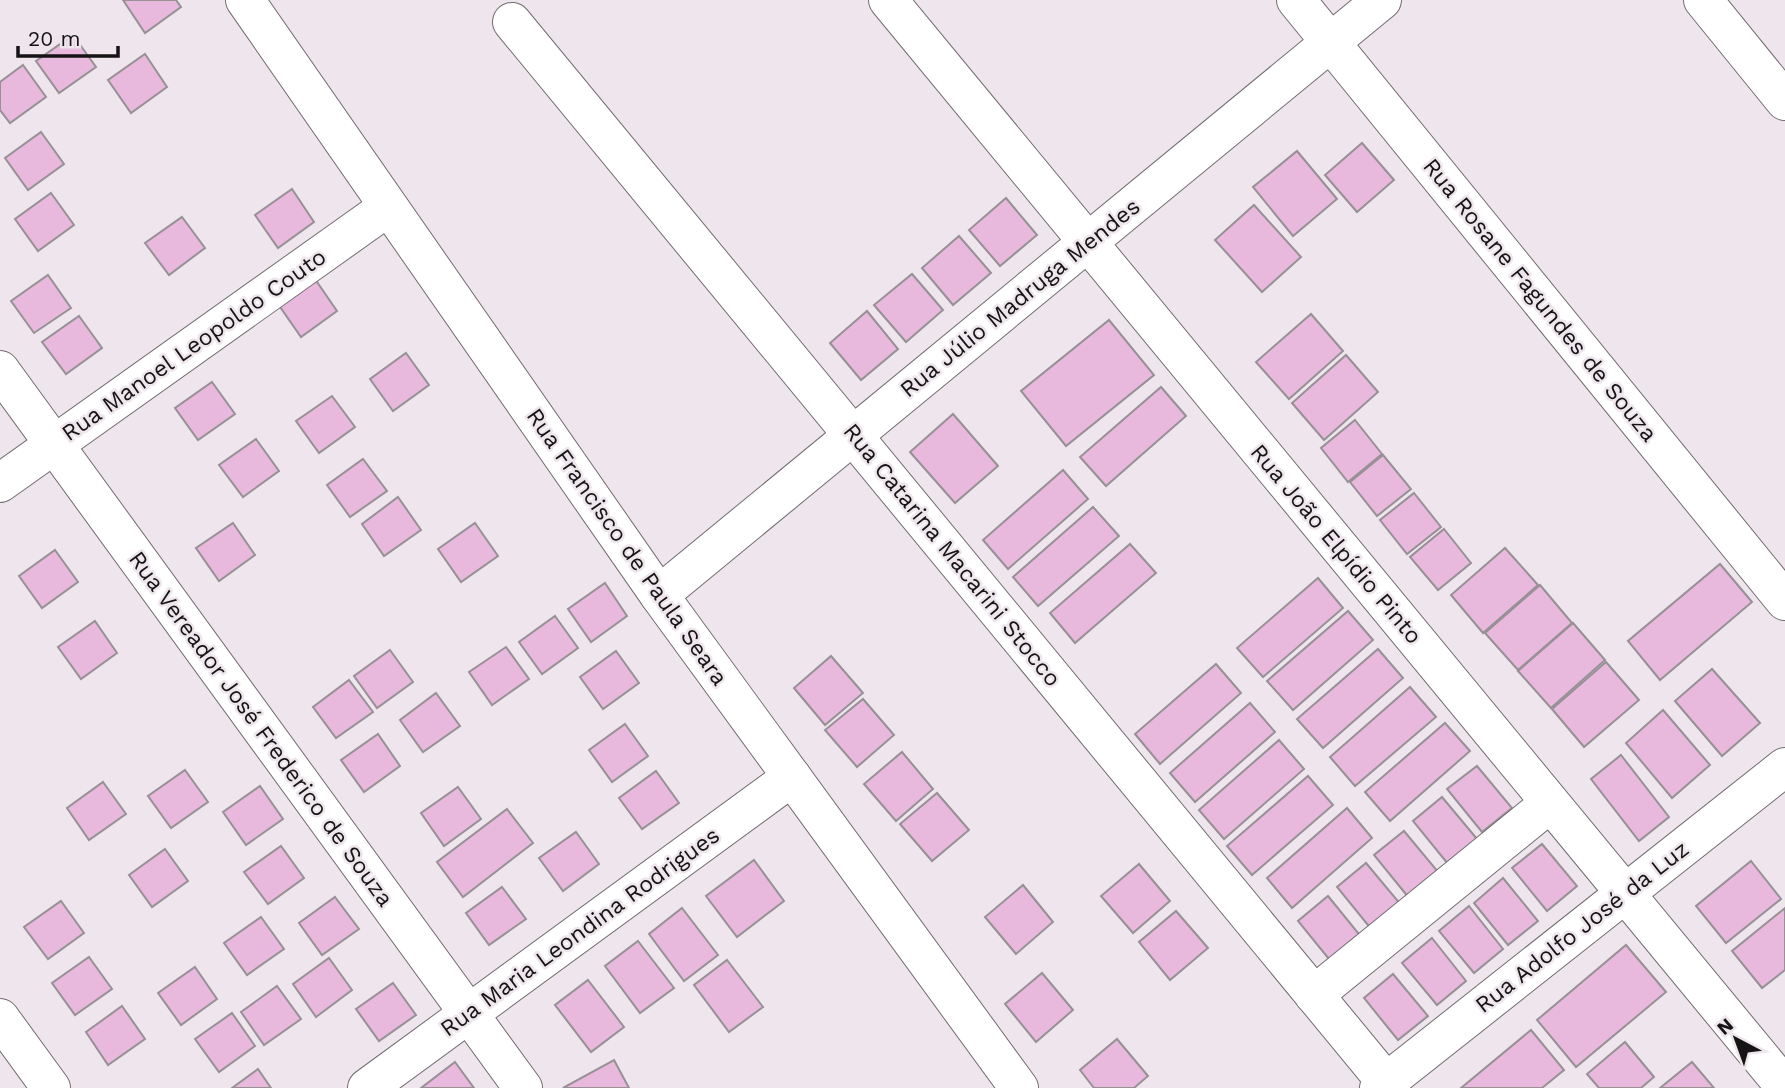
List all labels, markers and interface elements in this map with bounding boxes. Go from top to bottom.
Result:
scale bar [18,14,117,58]
text: 20 m [28,26,80,51]
street label: Rua Rosane Fagundes de Souza [1417,153,1663,447]
street label: Rua Júlio Madruga Mendes [895,193,1145,403]
street label: Rua Manoel Leopoldo Couto [57,243,331,447]
street label: Rua Francisco de Paula Seara [521,403,733,691]
street label: Rua Catarina Macarini Stocco [838,418,1066,692]
street label: Rua João Elpídio Pinto [1245,439,1427,649]
street label: Rua Vereador José Frederico de Souza [123,546,399,912]
street label: Rua Maria Leondina Rodrigues [435,822,725,1042]
street label: Rua Adolfo José da Luz [1470,835,1694,1019]
north arrow [1701,1004,1771,1074]
text: N [1712,1013,1738,1040]

